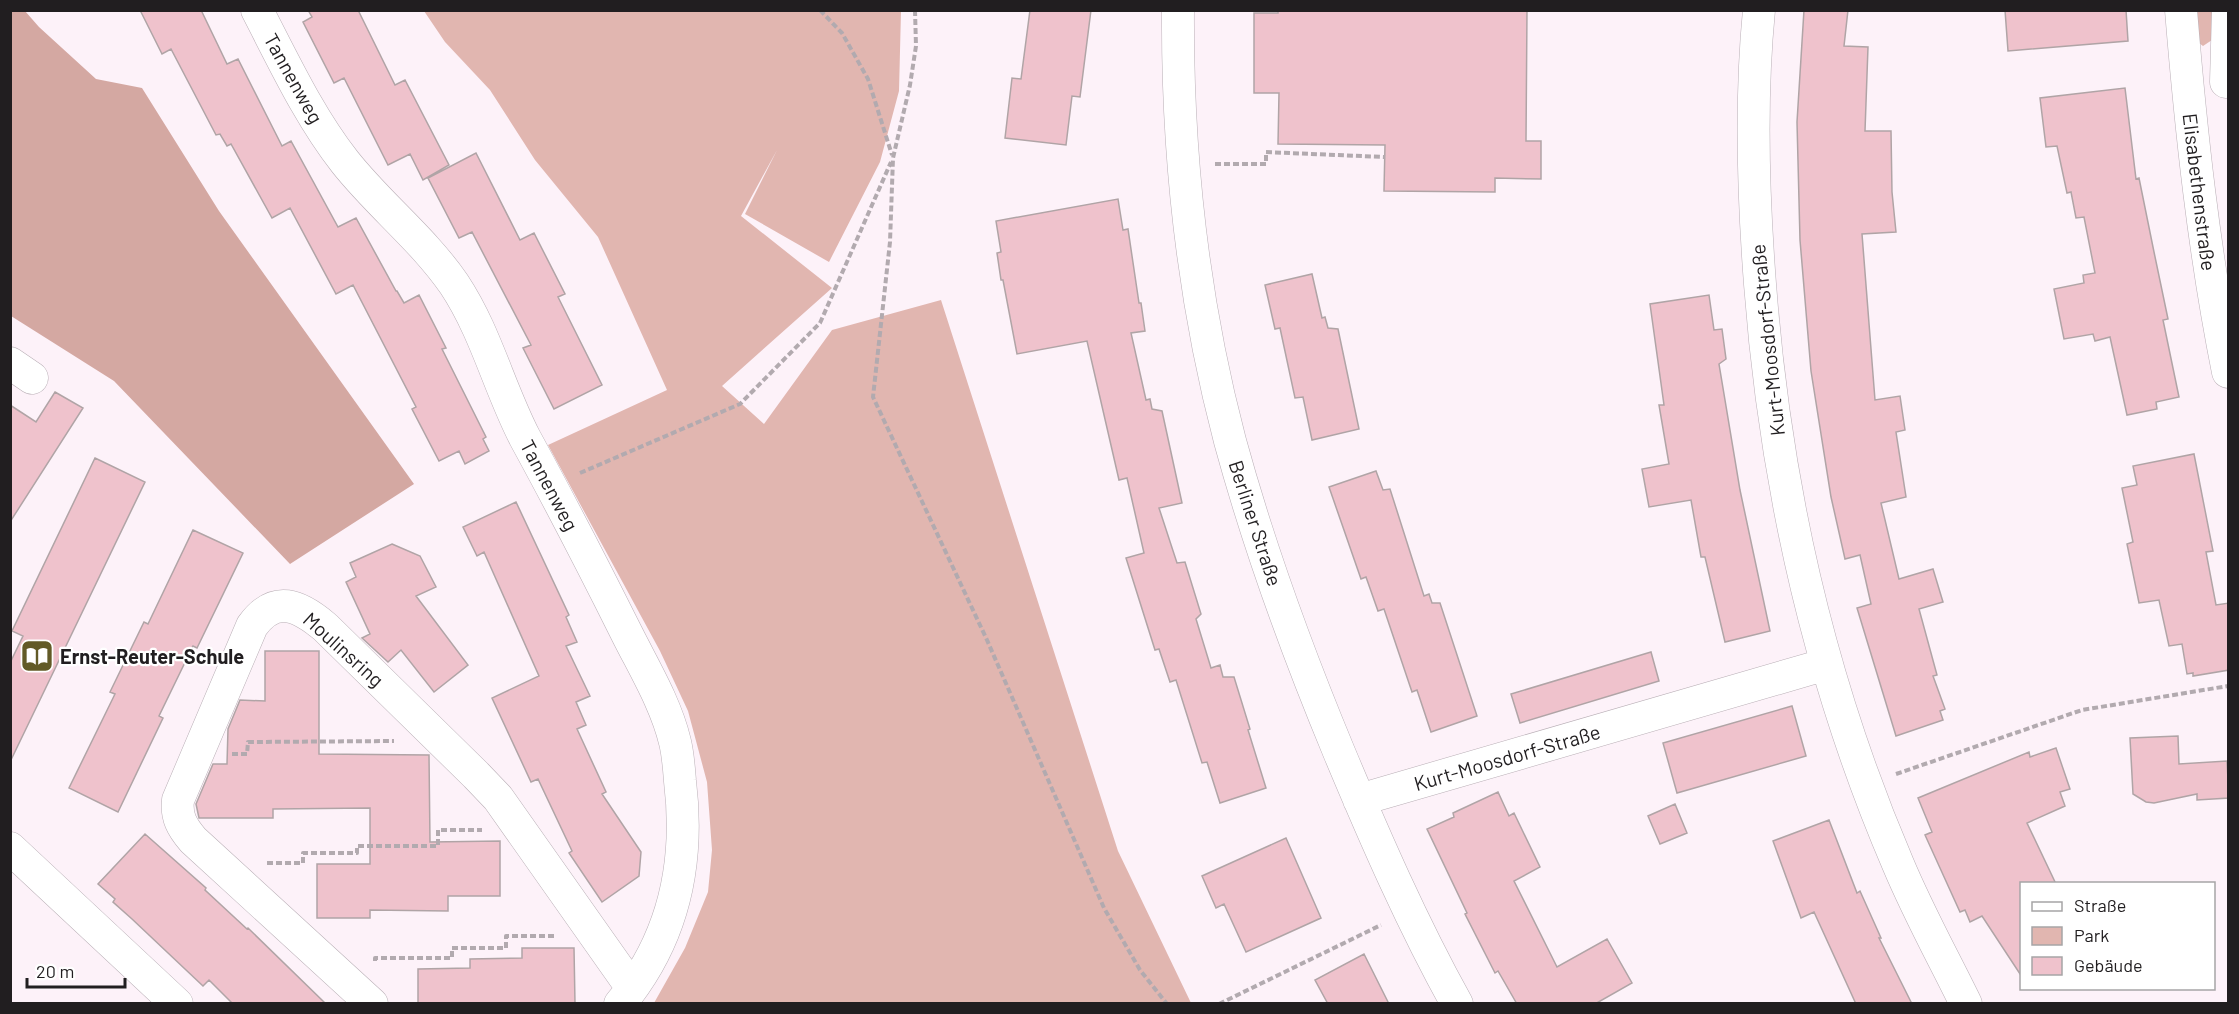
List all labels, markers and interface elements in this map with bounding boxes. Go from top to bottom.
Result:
street label: Tannenweg [259,29,329,127]
street label: Elisabethenstraße [2178,112,2222,272]
street label: Kurt-Moosdorf-Straße [1745,243,1789,437]
street label: Tannenweg [516,435,584,535]
street label: Berliner Straße [1224,457,1288,589]
street label: Moulinsring [299,607,389,691]
library icon: Ernst-Reuter-Schule [19,638,55,674]
place label: Ernst-Reuter-Schule [60,644,244,668]
street label: Kurt-Moosdorf-Straße [1411,719,1603,795]
legend [2020,882,2215,990]
text: Straße [2074,894,2126,916]
text: Park [2074,924,2109,946]
scale bar [27,951,124,989]
text: Gebäude [2074,954,2143,976]
text: 20 m [36,960,74,982]

